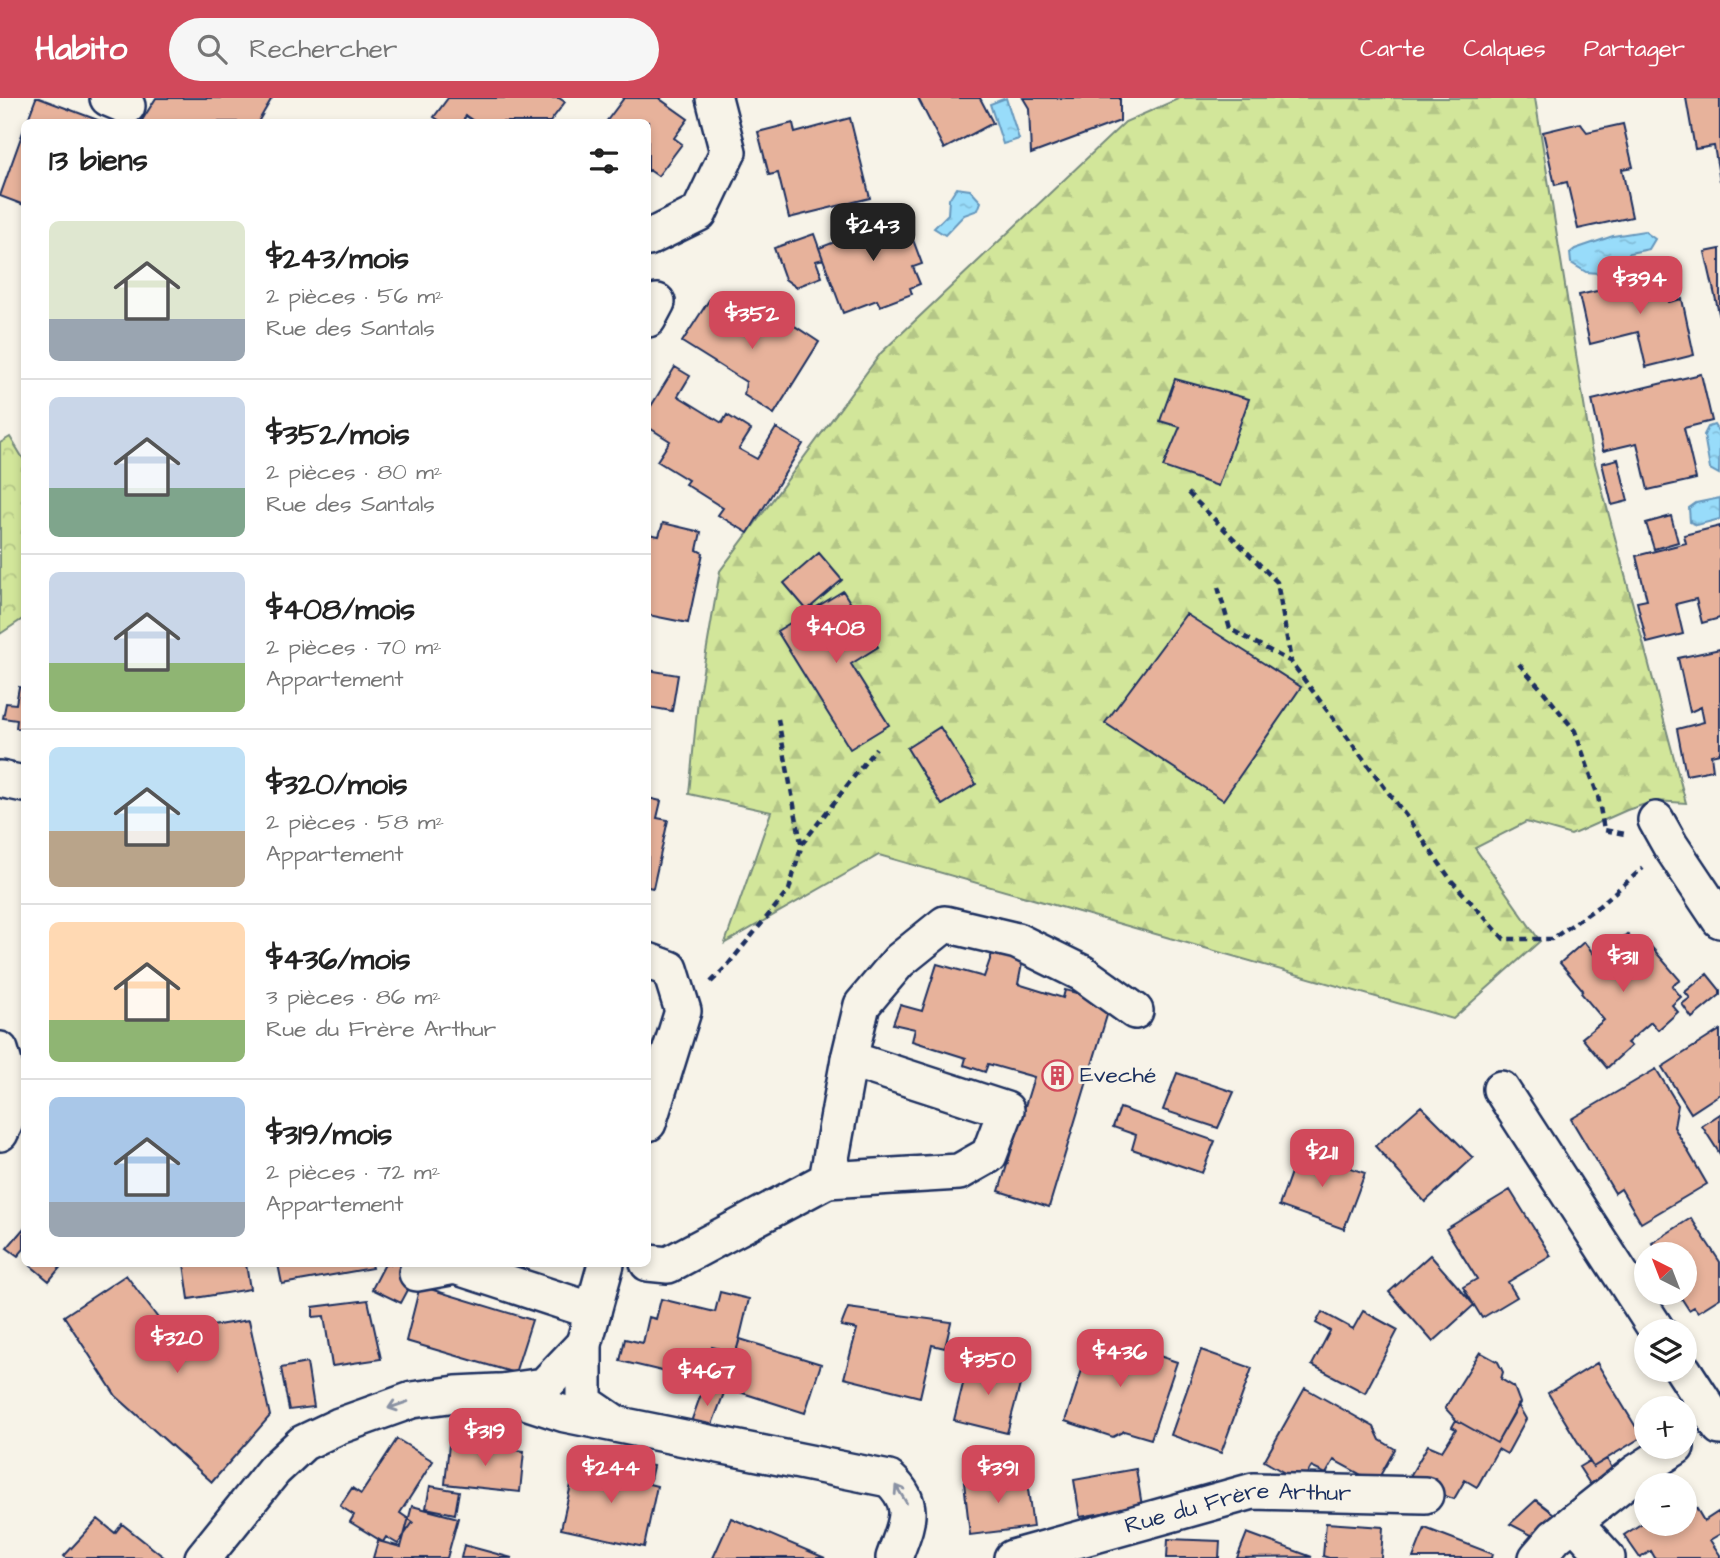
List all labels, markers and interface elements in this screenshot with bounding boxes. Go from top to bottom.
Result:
search box [169,18,659,81]
text: Habito [35,26,127,72]
icon: search [193,30,231,68]
text: Rechercher [249,31,397,67]
text: Carte [1360,32,1425,66]
text: Calques [1463,32,1546,66]
text: Partager [1584,32,1685,66]
text: 13 biens [49,140,148,182]
icon: filters [585,142,623,180]
pin: $243 [832,204,914,263]
text: $243 [846,210,900,242]
text: $243/mois [266,238,409,280]
icon: home [105,249,189,333]
pin: $394 [1599,256,1681,316]
text: $394 [1613,263,1667,295]
text: 2 pièces · 56 m² [266,280,444,312]
pin: $352 [711,292,793,351]
text: $352 [725,298,779,330]
text: Rue des Santals [266,312,435,344]
text: $352/mois [266,414,410,456]
icon: home [105,425,189,509]
text: 2 pièces · 80 m² [266,456,442,488]
text: Rue des Santals [266,488,435,520]
text: $408/mois [266,589,415,631]
icon: home [105,600,189,684]
pin: $408 [795,606,877,665]
text: $408 [807,612,865,644]
text: 2 pièces · 70 m² [266,631,442,663]
text: Appartement [266,663,404,695]
text: $320/mois [266,764,408,806]
icon: home [105,775,189,859]
text: 2 pièces · 58 m² [266,806,444,838]
text: Appartement [266,838,404,870]
pin: $311 [1582,934,1664,994]
text: $436/mois [266,939,411,981]
text: $311 [1608,941,1638,973]
icon: home [105,950,189,1034]
text: 3 pièces · 86 m² [266,981,441,1013]
text: Rue du Frère Arthur [266,1013,496,1045]
building icon: Eveché [1040,1058,1074,1092]
place label: Eveché [1080,1059,1156,1091]
text: $319/mois [266,1114,392,1156]
icon: home [105,1125,189,1209]
pin: $211 [1281,1130,1363,1189]
text: $211 [1306,1136,1338,1168]
text: 2 pièces · 72 m² [266,1156,440,1188]
text: Appartement [266,1188,404,1220]
north arrow [1634,1242,1698,1306]
map controls [1634,1242,1697,1536]
pin: $320 [136,1316,218,1375]
button: layers [1634,1319,1697,1382]
text: $320 [151,1322,203,1354]
pin: $436 [1079,1330,1161,1389]
text: $436 [1093,1336,1147,1368]
pin: $350 [947,1338,1029,1397]
text: $350 [960,1344,1016,1376]
pin: $467 [666,1348,748,1408]
text: $467 [678,1355,736,1387]
button: + [1634,1396,1697,1459]
one-way arrow [388,1400,410,1412]
pin: $319 [444,1408,526,1468]
text: $319 [465,1415,505,1447]
pin: $244 [570,1446,652,1505]
pin: $391 [957,1446,1039,1505]
text: $244 [582,1452,640,1484]
text: $391 [978,1452,1018,1484]
button: − [1634,1473,1697,1536]
street label: Rue du Frère Arthur [1121,1474,1352,1542]
one-way arrow [893,1485,907,1505]

